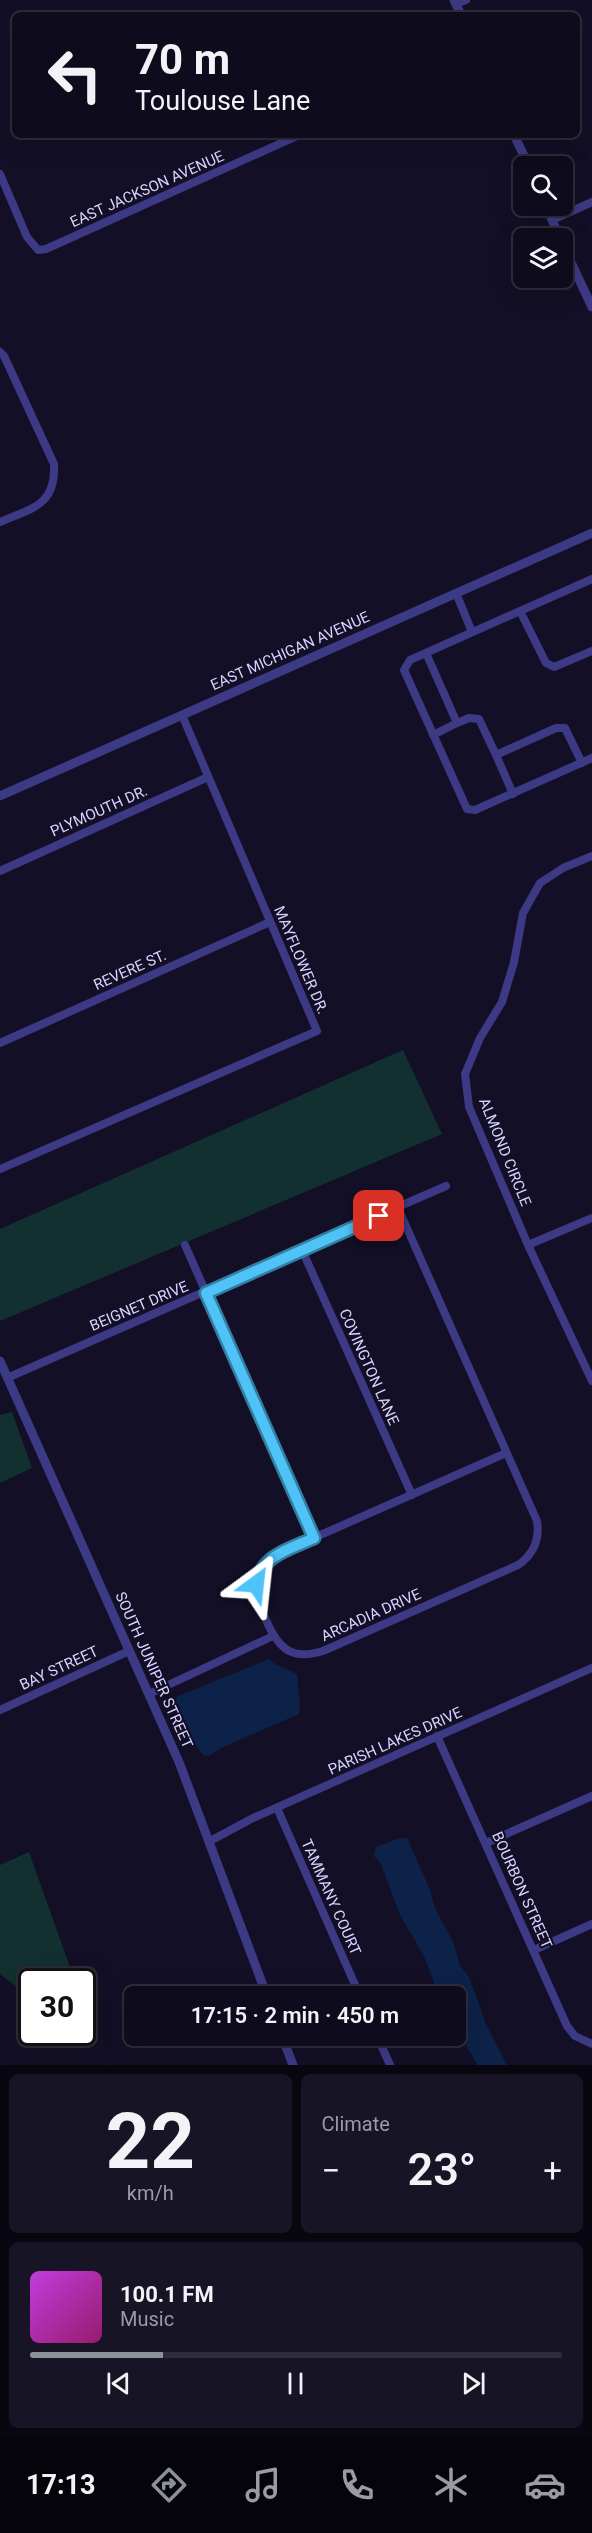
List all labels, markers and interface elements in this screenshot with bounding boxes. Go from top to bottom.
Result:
text: 70 m [135,35,230,84]
icon: left [36,36,114,114]
text: Toulouse Lane [135,85,310,117]
street label: EAST JACKSON AVENUE [67,147,227,231]
map controls [513,156,573,288]
button: search [513,156,573,216]
button: layers [513,228,573,288]
street label: EAST MICHIGAN AVENUE [208,608,373,694]
street label: PLYMOUTH DR. [48,782,150,840]
street label: MAYFLOWER DR. [270,903,332,1017]
street label: REVERE ST. [91,946,169,994]
street label: ALMOND CIRCLE [475,1095,535,1209]
pin [353,1190,404,1241]
icon: arrive [362,1199,395,1232]
street label: BEIGNET DRIVE [87,1277,191,1335]
street label: COVINGTON LANE [335,1306,403,1428]
position arrow [224,1552,288,1616]
street label: ARCADIA DRIVE [318,1585,424,1645]
street label: SOUTH JUNIPER STREET [111,1589,197,1751]
street label: BAY STREET [17,1642,101,1694]
street label: PARISH LAKES DRIVE [325,1703,465,1779]
street label: BOURBON STREET [488,1829,556,1951]
street label: TAMMANY COURT [297,1836,365,1958]
speed limit sign: 30 [18,1968,96,2046]
text: 17:15 · 2 min · 450 m [191,2003,399,2028]
text: 22 [105,2096,195,2187]
text: Climate [322,2112,390,2136]
text: 23° [407,2143,476,2196]
text: − [322,2151,340,2190]
text: + [543,2151,562,2190]
text: km/h [127,2181,174,2205]
text: 100.1 FM [120,2282,214,2307]
text: Music [120,2307,174,2331]
icon: previous [102,2367,135,2400]
icon: pause [279,2367,312,2400]
icon: next [457,2367,490,2400]
icon: directions [148,2464,190,2506]
icon: music [242,2464,284,2506]
icon: phone [336,2464,378,2506]
icon: climate [430,2464,472,2506]
icon: car [524,2464,566,2506]
text: 17:13 [26,2469,96,2501]

